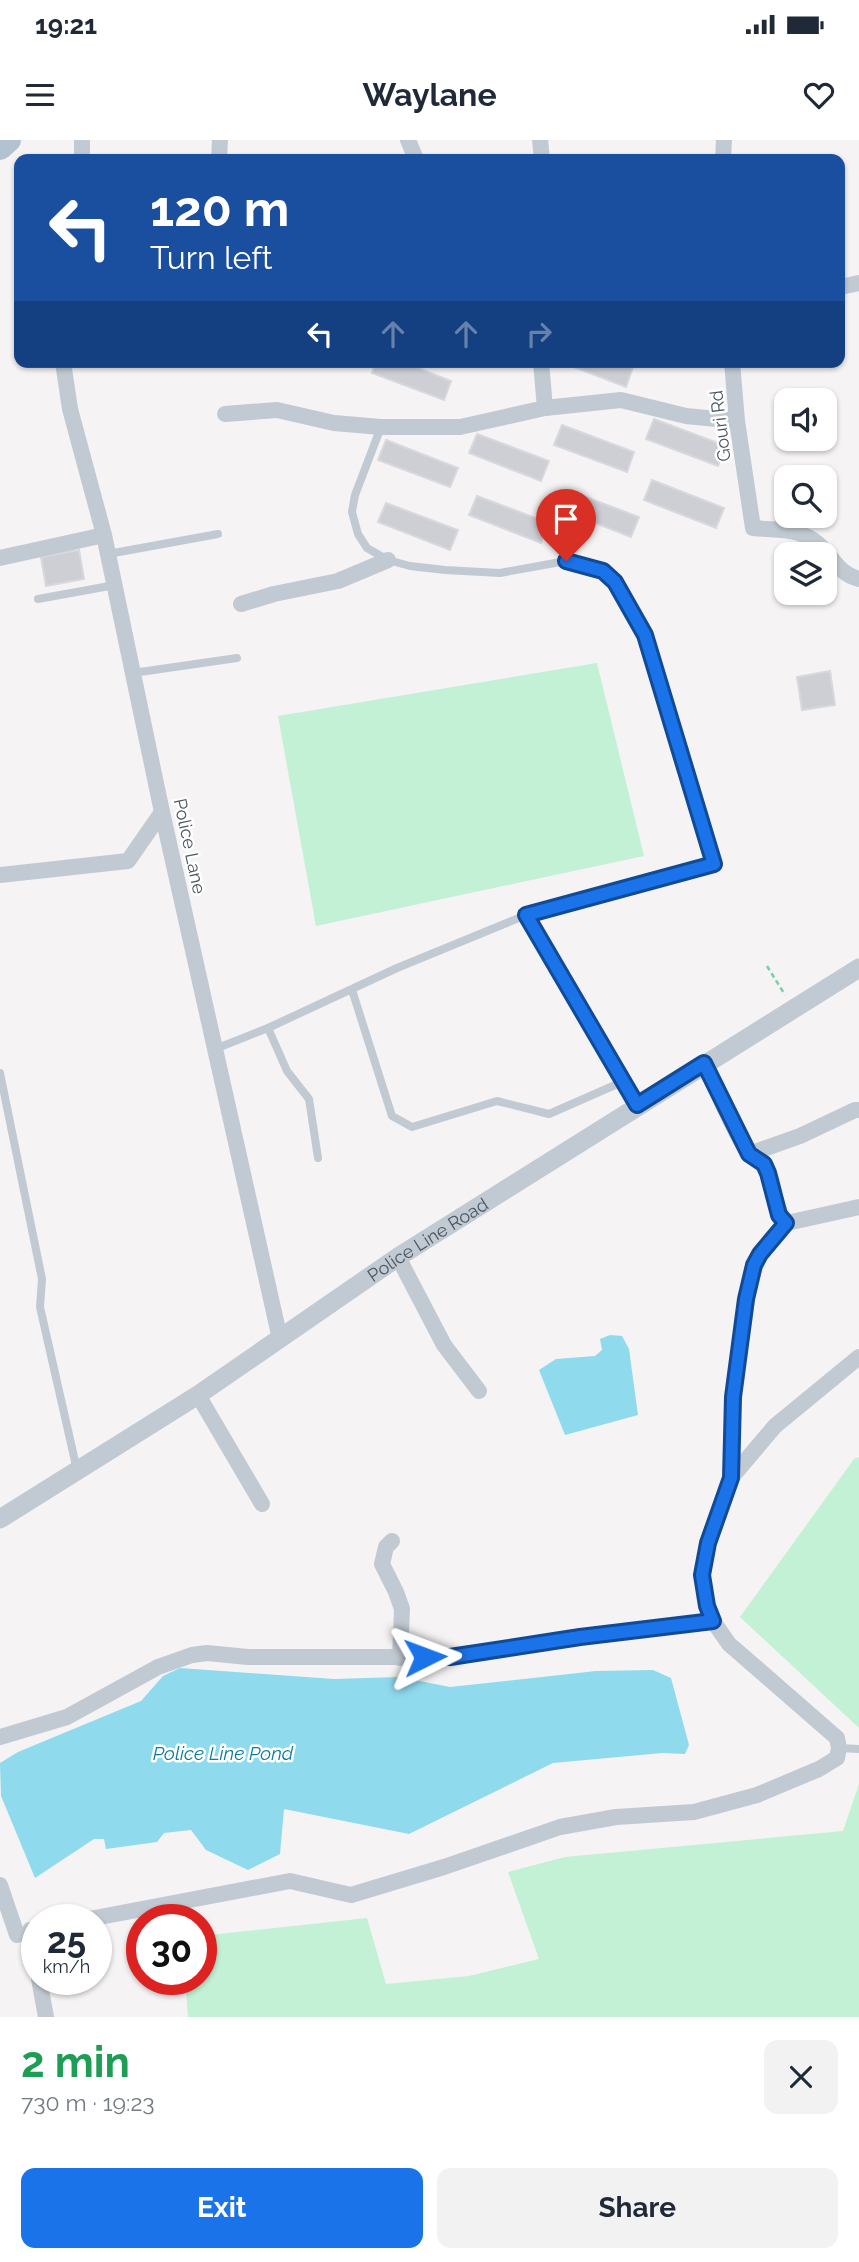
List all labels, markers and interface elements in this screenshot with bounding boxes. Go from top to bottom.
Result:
text: 19:21 [35,10,97,40]
icon: menu [21,76,59,114]
text: Waylane [362,76,497,113]
icon: heart [800,76,838,114]
text: 120 m [150,180,289,237]
icon: left [35,182,126,273]
text: Turn left [150,239,272,276]
icon: left [301,315,339,353]
icon: ahead [374,315,412,353]
icon: ahead [447,315,485,353]
icon: right [520,315,558,353]
map controls [774,388,837,605]
button: sound [774,388,837,451]
street label: Gouri Rd [705,389,735,463]
button: search [774,465,837,528]
pin [536,489,596,561]
icon: arrive [547,500,585,538]
button: layers [774,542,837,605]
street label: Police Lane [170,796,210,896]
street label: Police Line Road [363,1193,492,1286]
position arrow [388,1620,462,1694]
water label: Police Line Pond [153,1742,294,1764]
speed limit sign: 30 [126,1904,217,1995]
text: 25 [47,1920,86,1961]
text: km/h [43,1956,90,1977]
text: 2 min [21,2038,130,2087]
button: close [764,2040,838,2114]
text: 730 m · 19:23 [21,2089,155,2116]
button: Exit [21,2168,423,2248]
button: Share [437,2168,838,2248]

